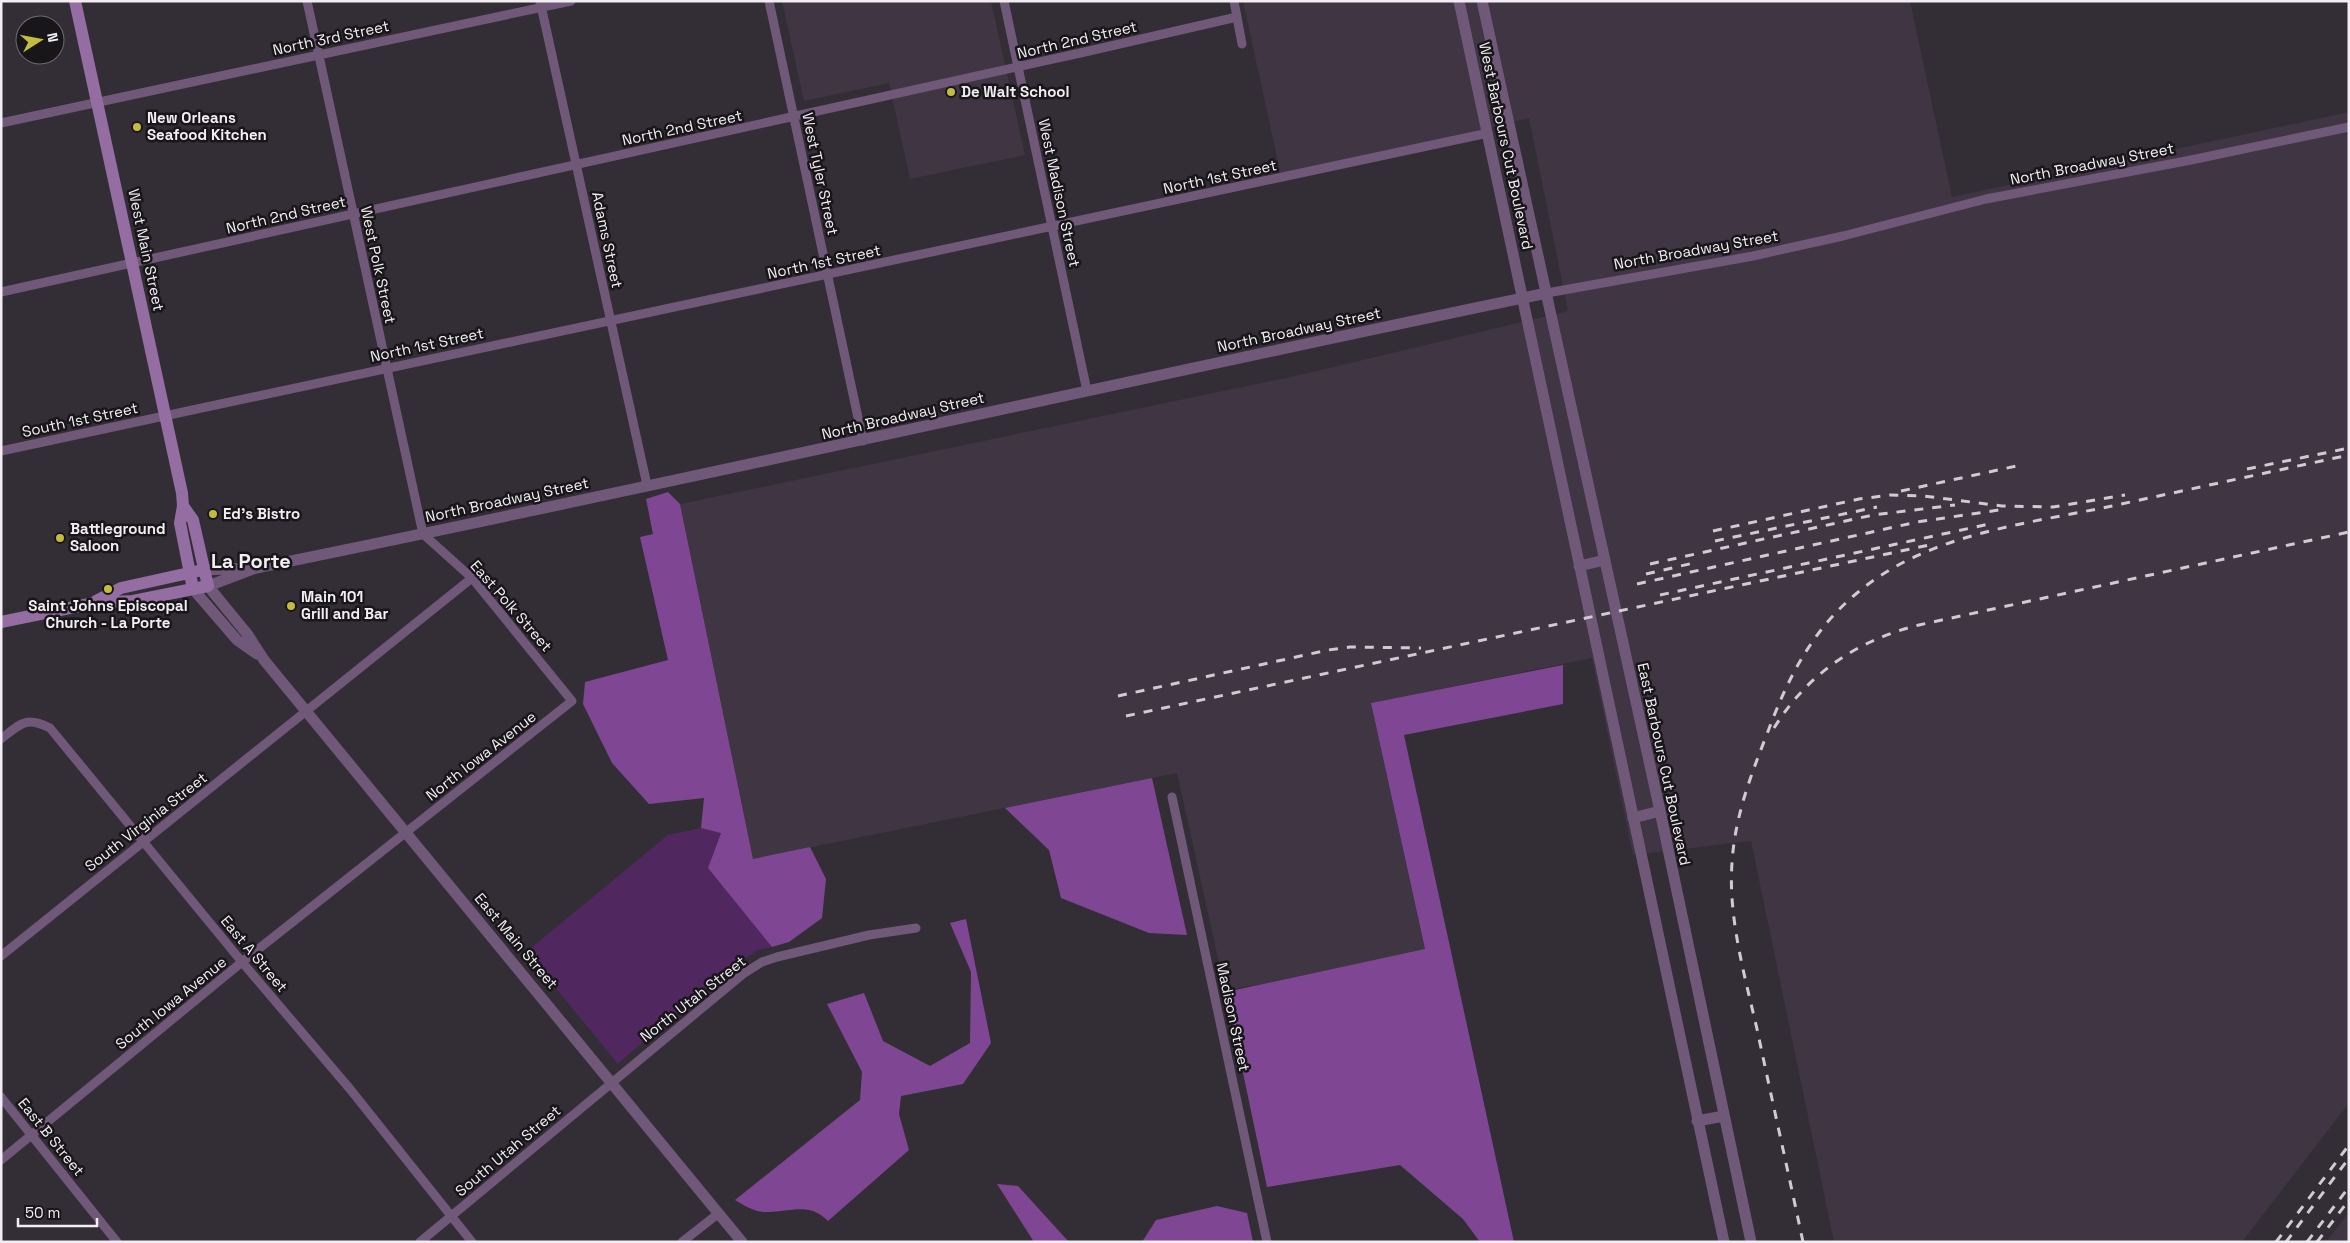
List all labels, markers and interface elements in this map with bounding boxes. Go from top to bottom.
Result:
north arrow [15,15,65,65]
street label: North 3rd Street [271,16,391,59]
street label: North 2nd Street [1015,16,1139,63]
text: N [43,31,62,44]
street label: West Barbours Cut Boulevard [1475,40,1538,251]
place label: De Walt School [961,82,1070,101]
marker: De Walt School [945,86,957,98]
street label: North 2nd Street [620,105,744,150]
place label: New Orleans Seafood Kitchen [147,108,267,144]
street label: West Tyler Street [798,111,843,237]
street label: West Madison Street [1034,117,1085,269]
marker: New Orleans Seafood Kitchen [131,121,143,133]
street label: North Broadway Street [2008,138,2176,189]
street label: North 1st Street [1161,155,1278,198]
street label: West Main Street [124,187,169,313]
street label: Adams Street [588,190,627,290]
street label: North 2nd Street [224,191,348,238]
street label: West Polk Street [357,204,400,326]
street label: North Broadway Street [1612,226,1780,273]
street label: North 1st Street [765,240,882,283]
street label: North Broadway Street [1215,303,1382,356]
street label: North 1st Street [368,323,485,366]
street label: North Broadway Street [820,387,986,444]
street label: South 1st Street [20,398,140,441]
street label: North Broadway Street [423,473,590,526]
place label: Ed's Bistro [223,504,300,523]
marker: Ed's Bistro [207,508,219,520]
place label: Battleground Saloon [70,519,165,555]
marker: Battleground Saloon [54,532,66,544]
district label: La Porte [211,548,291,574]
street label: East Polk Street [466,556,556,655]
marker: Saint Johns Episcopal Church - La Porte [102,583,114,595]
place label: Main 101 Grill and Bar [301,587,389,623]
place label: Saint Johns Episcopal Church - La Porte [28,596,188,632]
marker: Main 101 Grill and Bar [285,600,297,612]
street label: East Barbours Cut Boulevard [1634,661,1695,867]
street label: North Iowa Avenue [422,707,540,805]
street label: South Virginia Street [81,768,211,875]
street label: East Main Street [471,889,562,993]
street label: East A Street [217,911,292,996]
street label: North Utah Street [636,951,750,1046]
street label: South Iowa Avenue [111,952,230,1053]
street label: Madison Street [1213,961,1254,1073]
street label: East B Street [14,1094,89,1180]
street label: South Utah Street [451,1101,564,1200]
scale bar [18,1196,96,1228]
text: 50 m [25,1203,60,1222]

